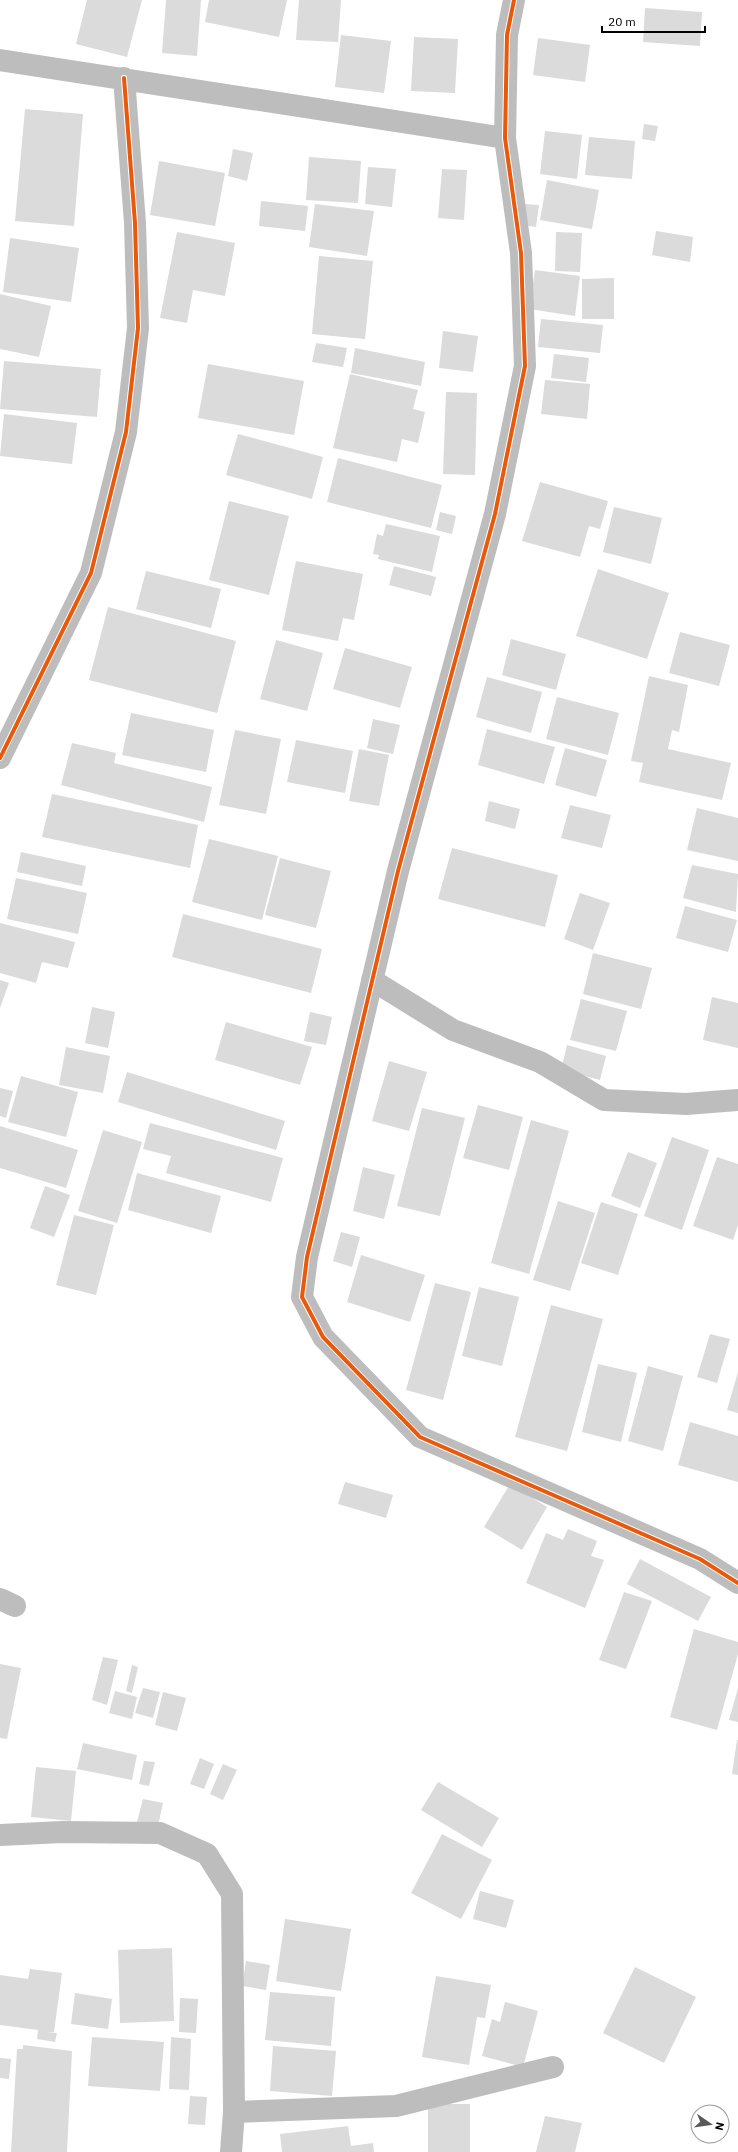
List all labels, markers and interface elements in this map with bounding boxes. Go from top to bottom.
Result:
scale bar [602,8,705,34]
text: 20 m [608,14,636,29]
north arrow [690,2104,730,2144]
text: N [712,2121,727,2132]

